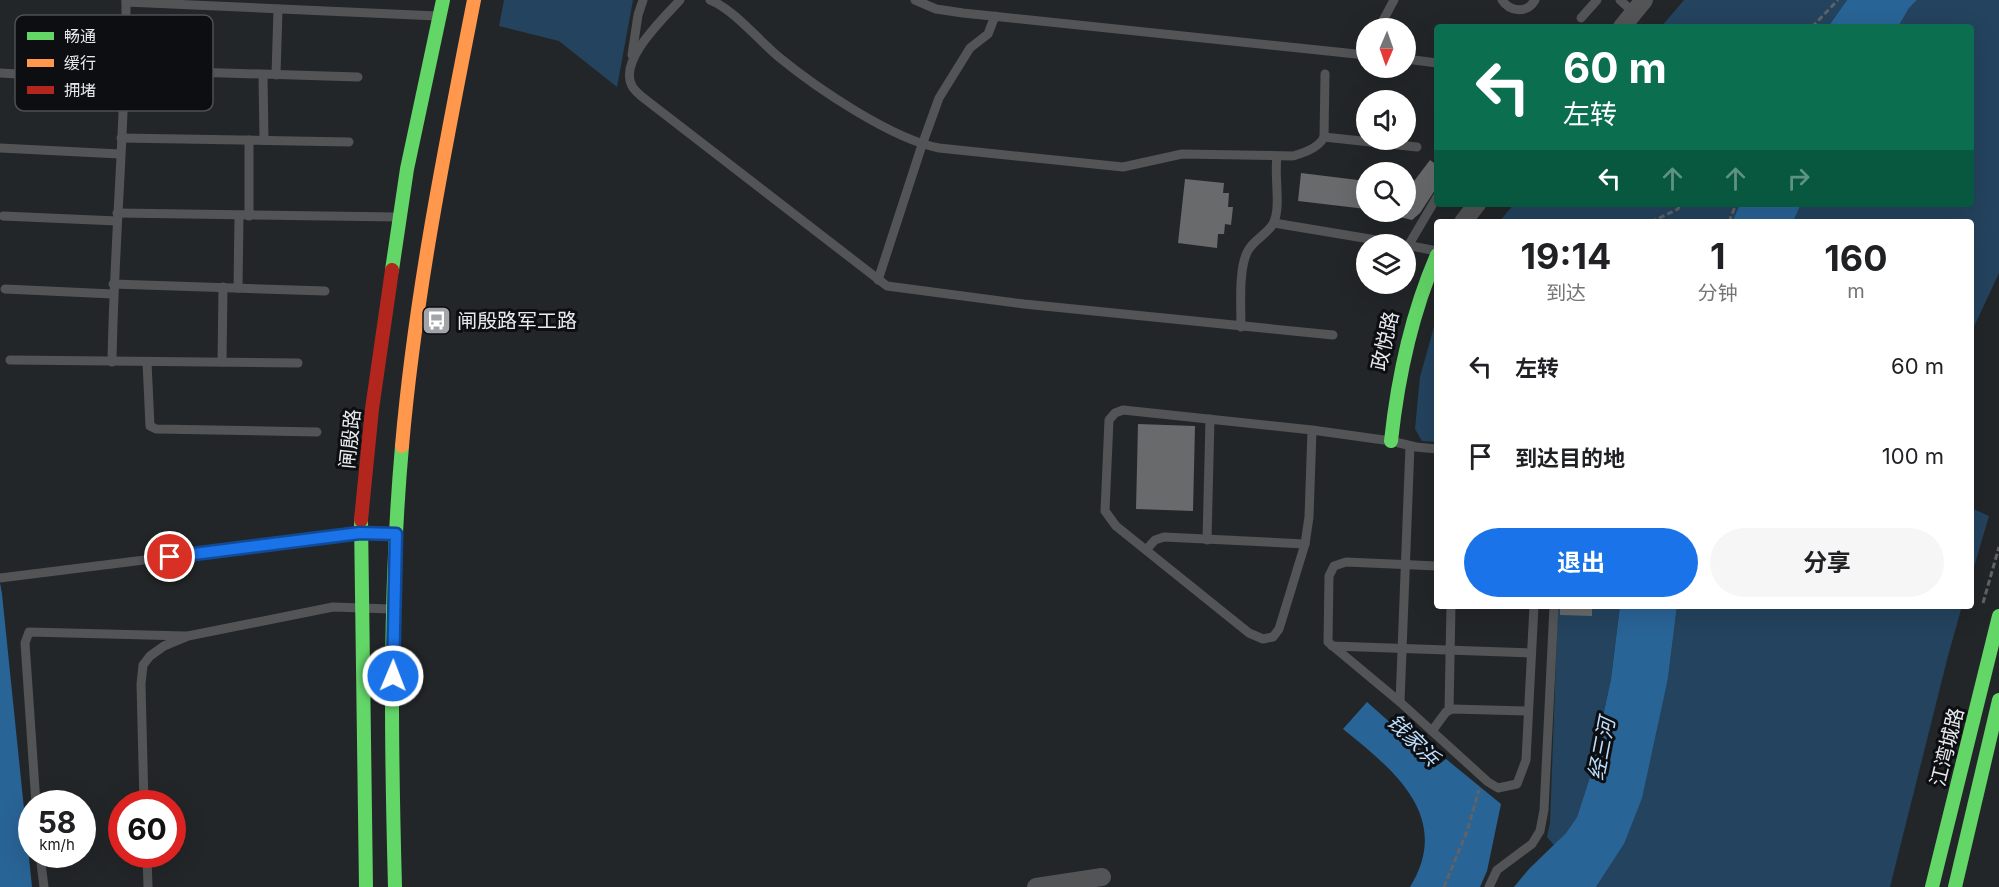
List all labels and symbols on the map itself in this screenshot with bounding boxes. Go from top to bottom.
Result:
legend [15,15,213,111]
north arrow [1356,18,1416,78]
text: 畅通 [64,26,96,46]
text: 缓行 [64,53,96,73]
text: 拥堵 [64,80,96,100]
bus stop icon: 闸殷路军工路 [420,305,452,337]
place label: 闸殷路军工路 [457,309,577,333]
street label: 政悦路 [1367,309,1403,373]
street label: 闸殷路 [335,408,365,470]
pin [144,531,195,582]
position arrow [361,644,425,708]
street label: 江湾城路 [1926,705,1968,789]
water label: 钱家浜 [1382,709,1446,772]
water label: 经三河 [1583,712,1621,782]
speed limit sign: 60 [108,790,186,868]

